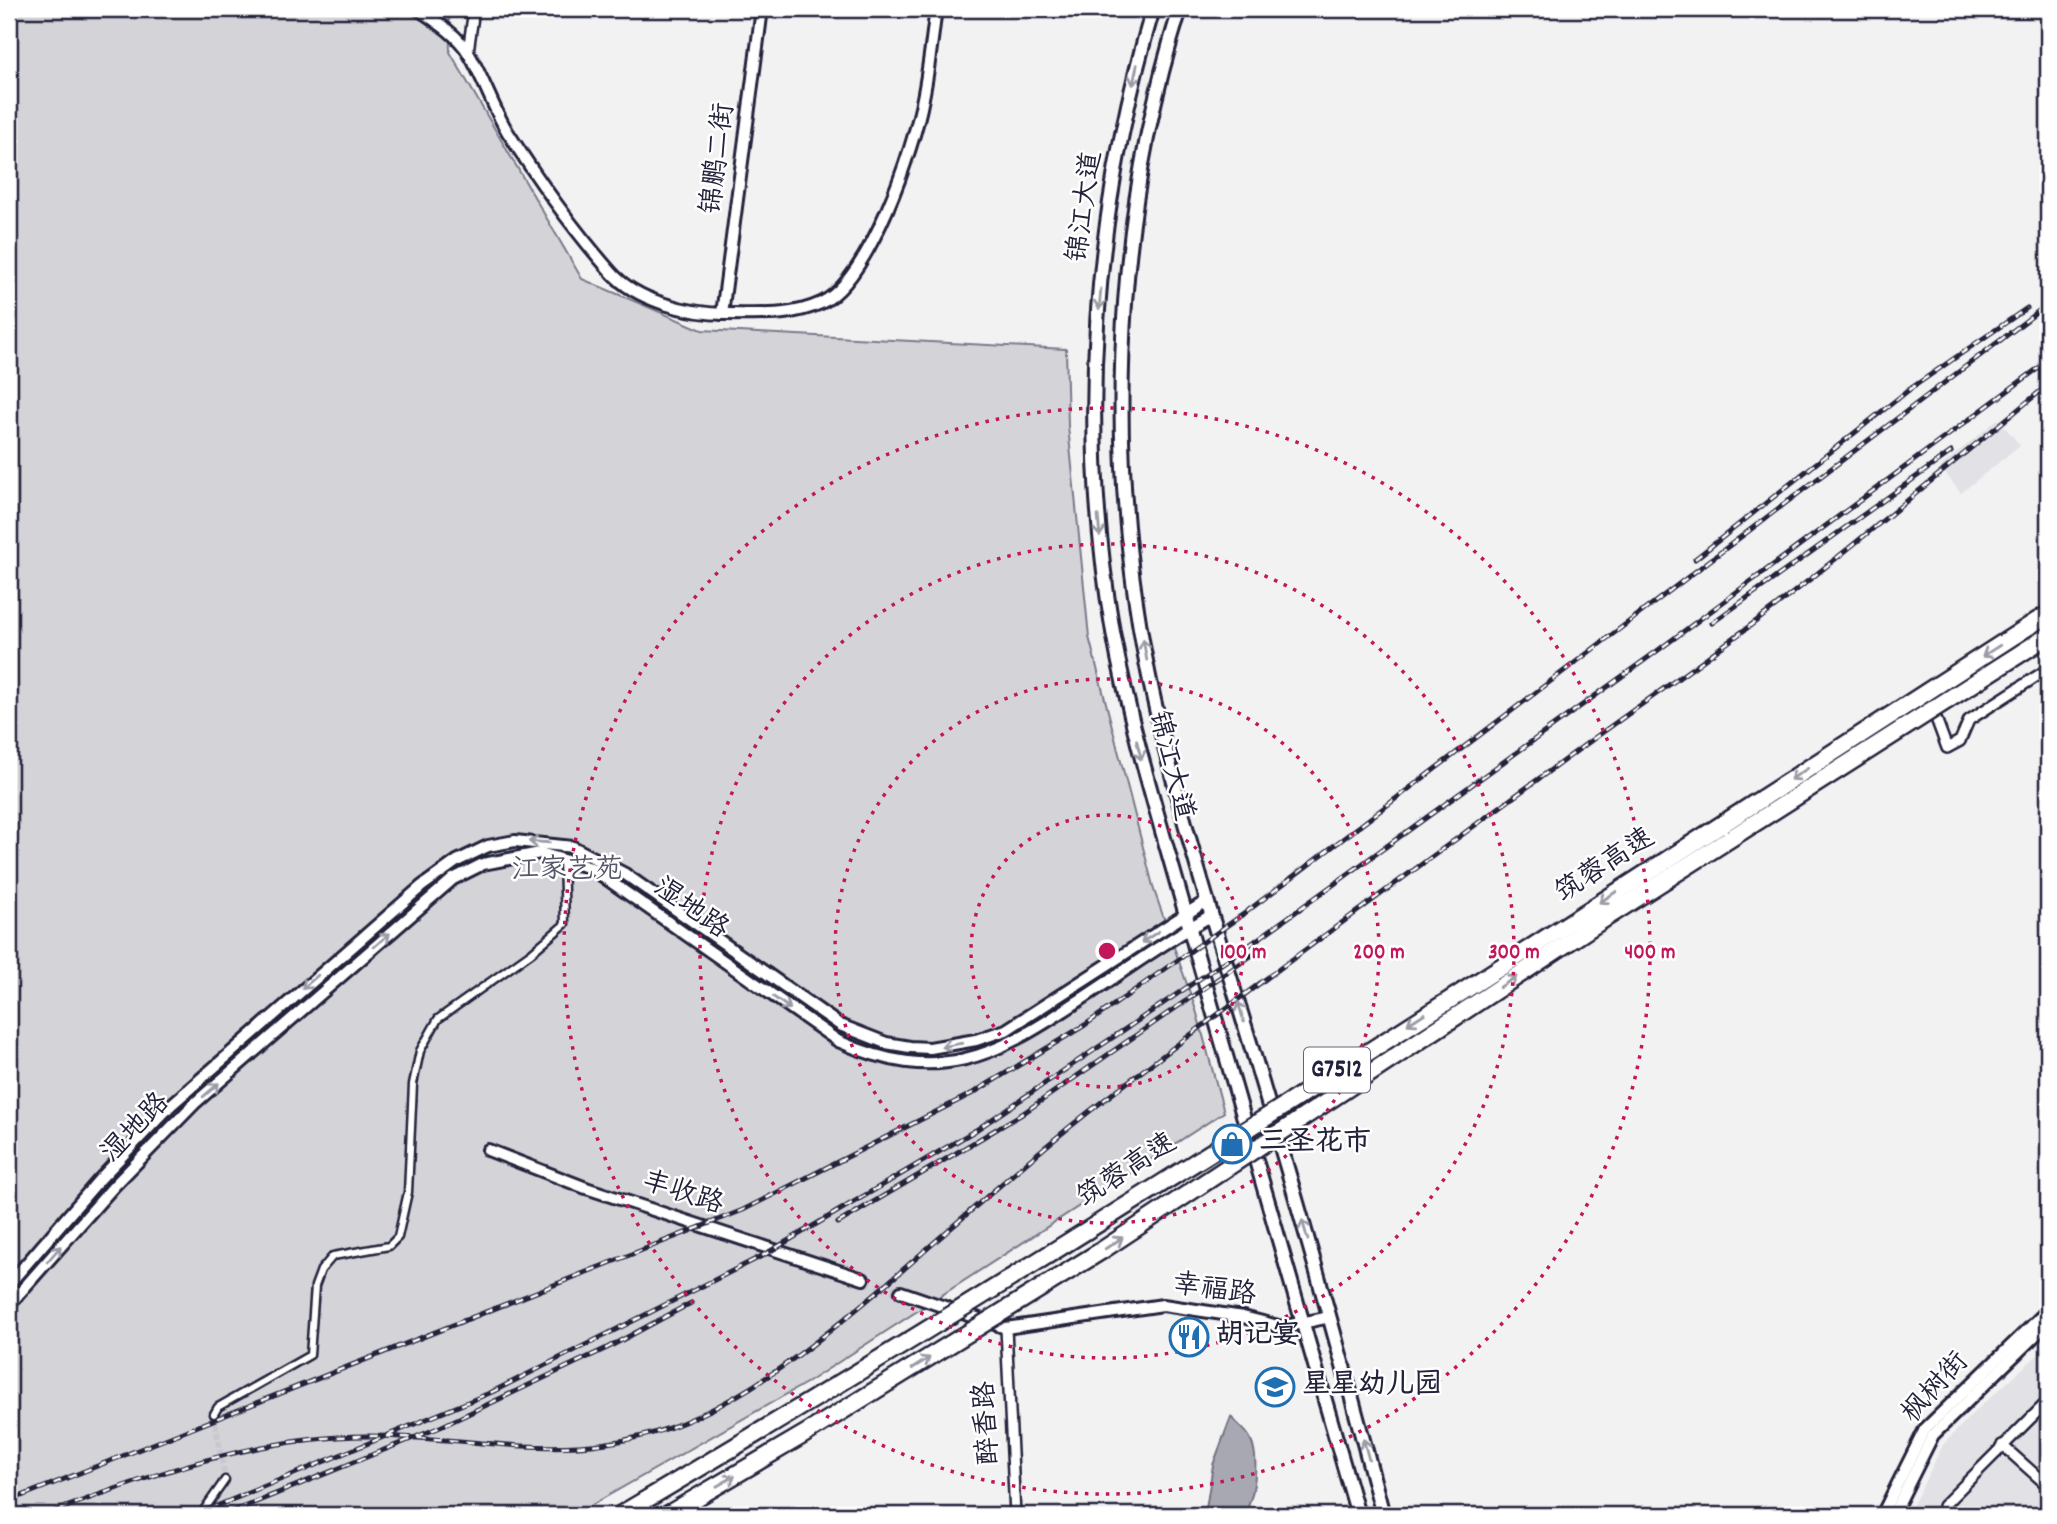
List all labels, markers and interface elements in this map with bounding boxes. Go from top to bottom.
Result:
one-way arrow [1128,63,1141,85]
street label: 锦鹏二街 [693,101,747,217]
street label: 锦江大道 [1059,149,1115,265]
one-way arrow [1093,287,1106,310]
one-way arrow [1093,514,1106,537]
one-way arrow [1138,639,1151,662]
one-way arrow [1982,643,2001,658]
street label: 锦江大道 [1136,707,1202,825]
one-way arrow [1133,738,1146,761]
one-way arrow [1790,767,1810,781]
street label: 筑蓉高速 [1548,820,1664,914]
one-way arrow [528,835,550,848]
park label: 江家艺苑 [511,852,623,892]
street label: 湿地路 [644,870,736,950]
one-way arrow [1599,889,1618,904]
one-way arrow [1141,929,1160,944]
one-way arrow [373,932,391,948]
centre of rings [1095,939,1119,963]
text: 100 m [1220,939,1266,969]
text: 200 m [1353,939,1405,969]
text: 300 m [1488,939,1540,969]
text: 400 m [1625,939,1675,969]
one-way arrow [301,974,319,990]
one-way arrow [1498,975,1517,989]
one-way arrow [772,996,791,1010]
one-way arrow [1233,1001,1246,1023]
one-way arrow [1407,1013,1427,1027]
one-way arrow [941,1039,964,1052]
road number: G7512 [1304,1048,1370,1092]
one-way arrow [201,1082,219,1098]
street label: 湿地路 [93,1085,181,1173]
shop icon: 三圣花市 [1211,1123,1253,1165]
place label: 三圣花市 [1259,1124,1371,1164]
street label: 筑蓉高速 [1070,1125,1186,1219]
street label: 丰收路 [636,1163,728,1227]
one-way arrow [1297,1219,1310,1241]
one-way arrow [1104,1235,1123,1250]
one-way arrow [46,1245,62,1263]
street label: 幸福路 [1170,1266,1258,1318]
restaurant icon: 胡记宴 [1168,1316,1210,1358]
place label: 胡记宴 [1216,1317,1300,1357]
street label: 枫树街 [1894,1344,1980,1434]
one-way arrow [910,1355,930,1369]
school or university icon: 星星幼儿园 [1254,1366,1296,1408]
place label: 星星幼儿园 [1302,1367,1442,1407]
street label: 醉香路 [967,1380,1011,1466]
one-way arrow [1359,1438,1372,1461]
one-way arrow [716,1473,736,1487]

